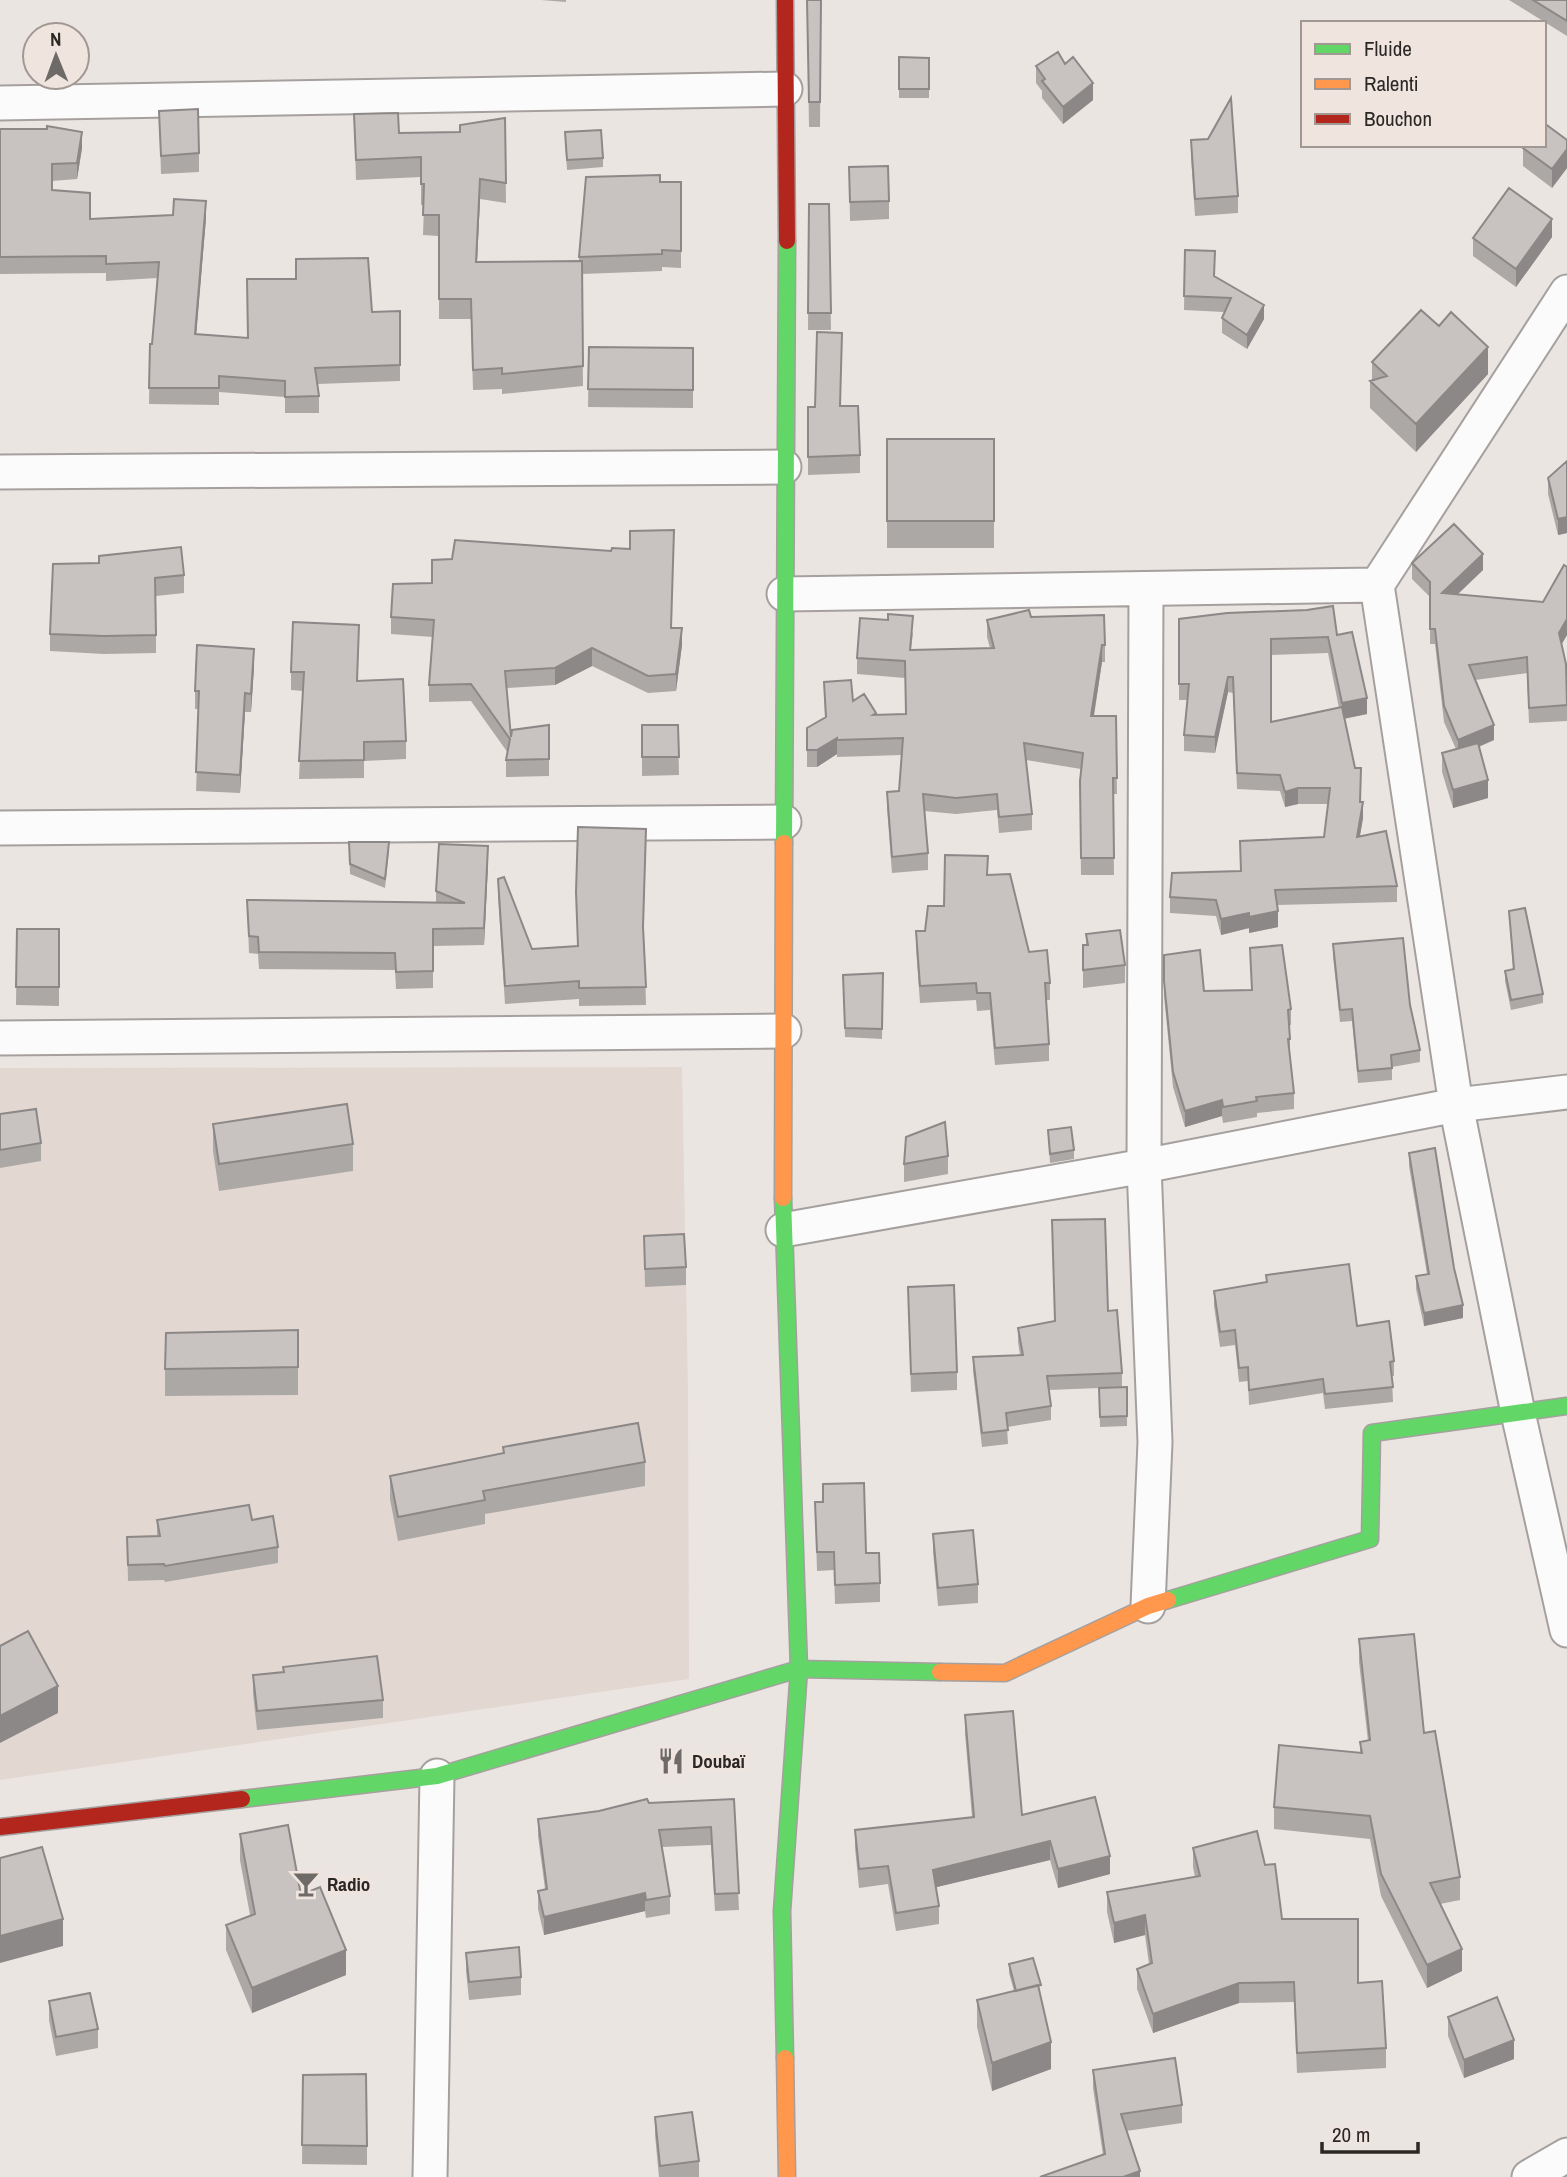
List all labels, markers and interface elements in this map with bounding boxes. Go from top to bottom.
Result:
north arrow [21,21,91,91]
legend [1301,21,1546,147]
text: N [50,26,62,52]
text: Fluide [1364,34,1412,63]
text: Ralenti [1364,69,1419,98]
text: Bouchon [1364,104,1432,133]
restaurant icon: Doubaï [656,1746,686,1776]
place label: Doubaï [692,1748,745,1774]
bar icon: Radio [291,1869,321,1899]
place label: Radio [327,1871,370,1897]
scale bar [1322,2110,1418,2154]
text: 20 m [1332,2120,1370,2149]

